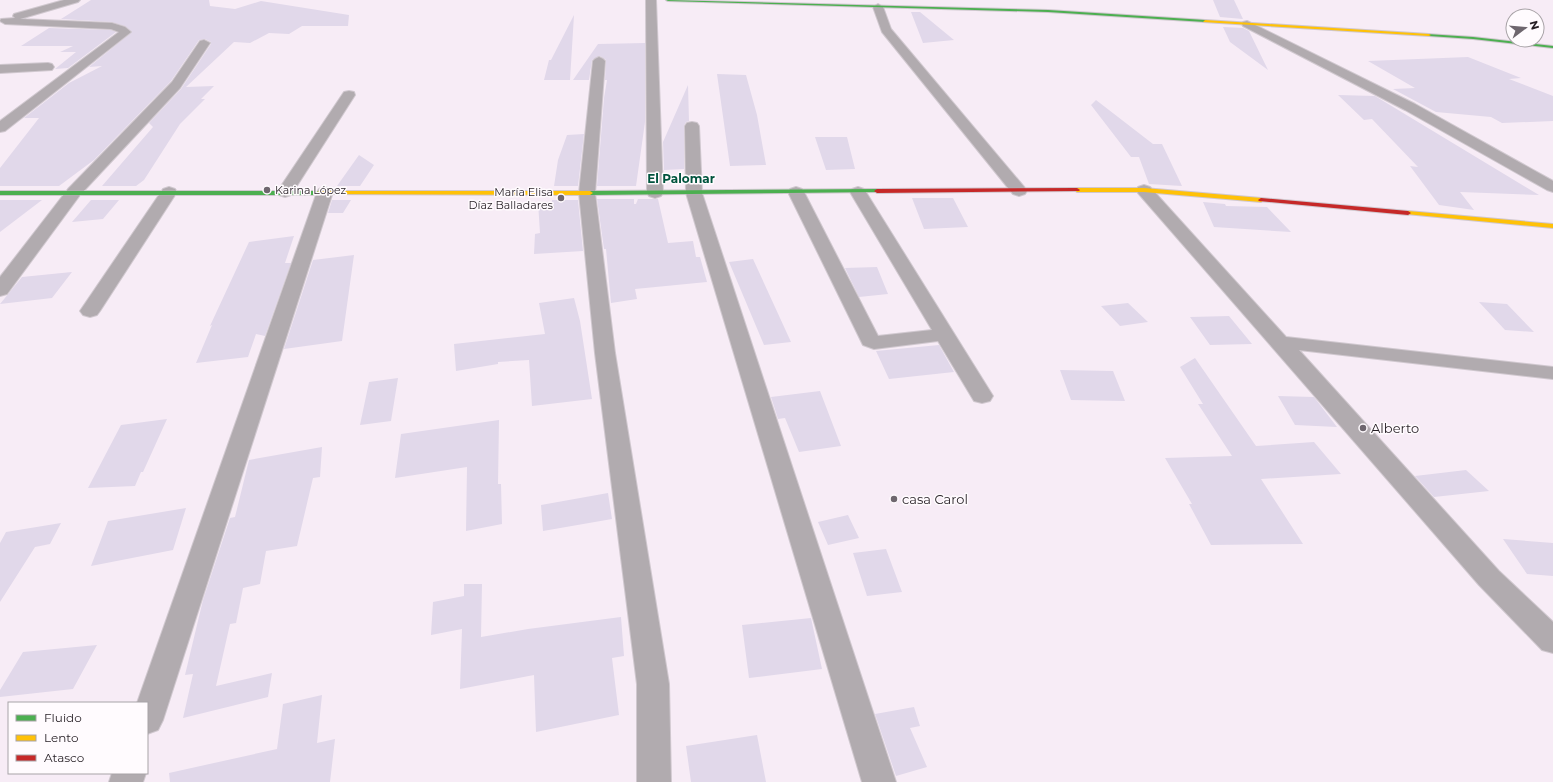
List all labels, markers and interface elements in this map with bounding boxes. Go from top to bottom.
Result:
north arrow [1505,8,1545,48]
text: N [1527,19,1543,31]
district label: El Palomar [647,171,715,186]
place label: Karina López [275,183,347,197]
marker: Karina López [262,185,272,195]
place label: María Elisa Díaz Balladares [469,185,554,212]
marker: María Elisa Díaz Balladares [556,193,566,203]
place label: Alberto [1371,420,1419,436]
marker: Alberto [1358,423,1368,433]
place label: casa Carol [902,491,968,507]
marker: casa Carol [889,494,899,504]
legend [8,702,148,774]
text: Fluido [44,710,82,725]
text: Lento [44,730,79,745]
text: Atasco [44,750,84,765]

